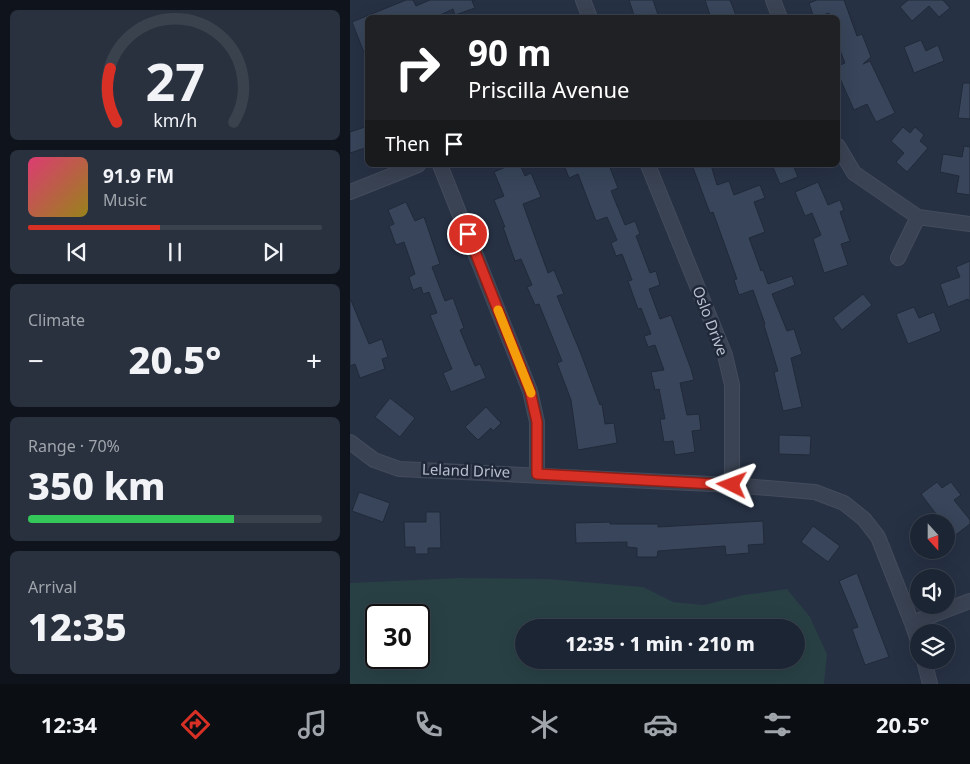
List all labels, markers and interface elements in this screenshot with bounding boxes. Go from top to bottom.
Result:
text: 90 m [468,29,551,76]
icon: right [385,35,450,100]
text: 27 [145,45,205,116]
text: Priscilla Avenue [468,74,630,104]
text: km/h [153,108,197,132]
icon: arrive [440,130,468,158]
text: Then [385,131,430,157]
text: 91.9 FM [103,163,174,189]
text: Music [103,189,147,211]
pin [447,213,489,255]
icon: arrive [454,220,482,248]
icon: previous [63,238,91,266]
icon: pause [161,238,189,266]
icon: next [259,238,287,266]
street label: Oslo Drive [689,283,733,358]
text: Climate [28,309,85,331]
text: 20.5° [129,333,221,385]
text: − [28,341,44,379]
text: + [306,341,322,379]
text: Range · 70% [28,435,120,457]
street label: Leland Drive [422,458,510,482]
position arrow [705,458,757,510]
text: 350 km [28,459,166,511]
north arrow [910,514,955,559]
map controls [910,514,955,669]
button: sound [910,569,955,614]
text: Arrival [28,576,77,598]
text: 12:35 [28,600,127,652]
speed limit sign: 30 [365,604,430,669]
button: layers [910,624,955,669]
text: 12:35 · 1 min · 210 m [565,631,755,657]
icon: directions [178,707,213,742]
icon: music [295,707,330,742]
icon: phone [411,707,446,742]
icon: climate [527,707,562,742]
icon: car [643,707,678,742]
icon: filters [760,707,795,742]
text: 12:34 [41,709,97,739]
text: 20.5° [876,709,929,739]

